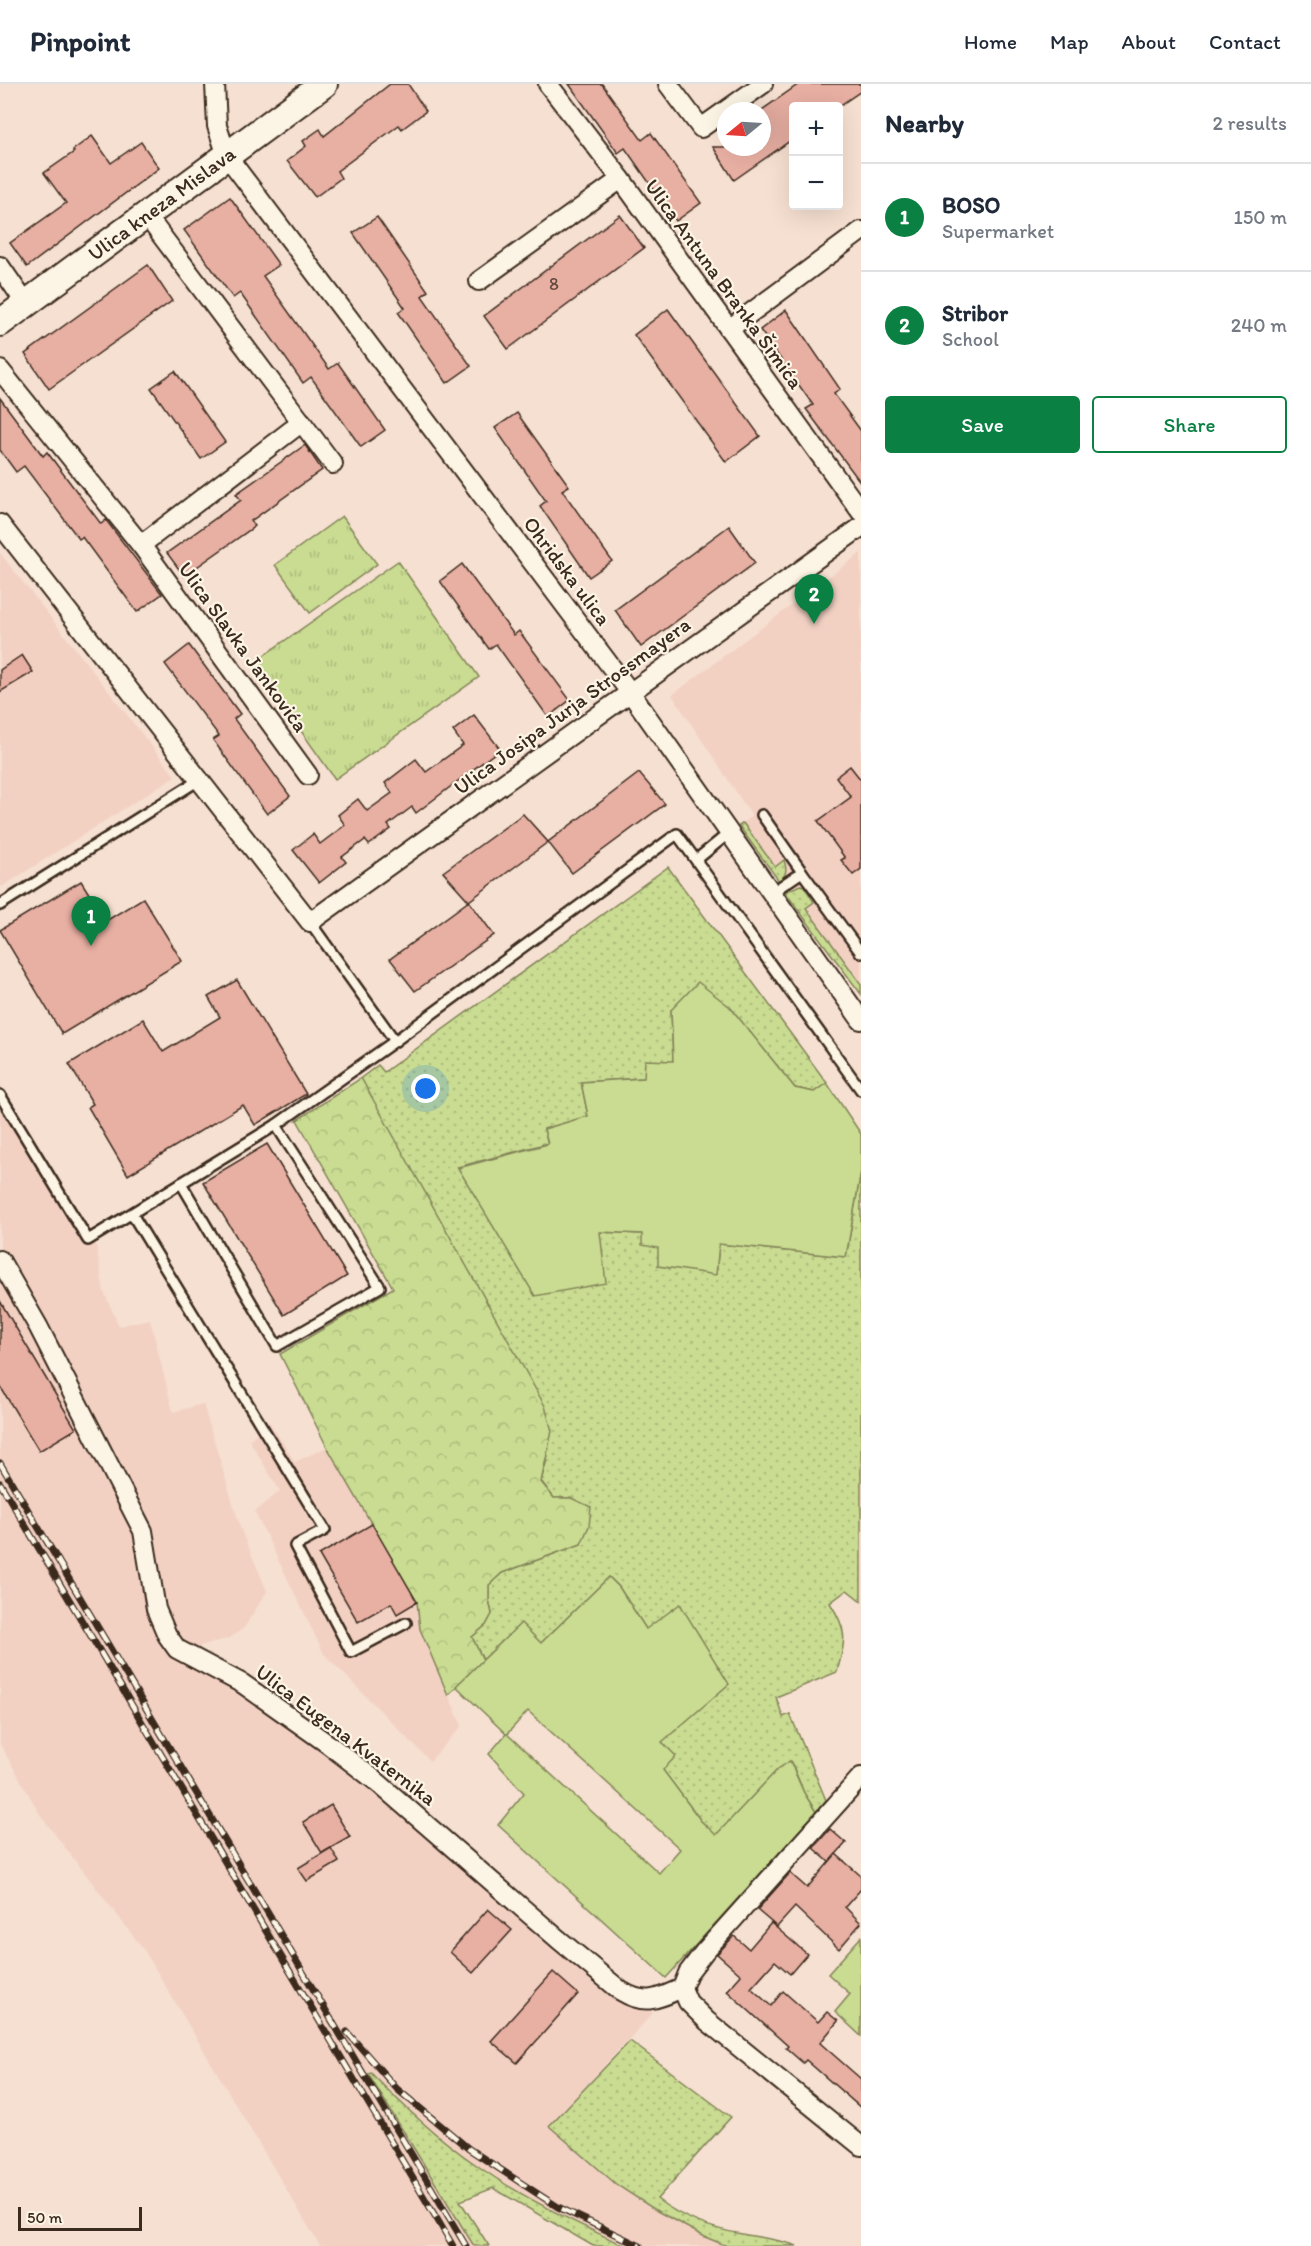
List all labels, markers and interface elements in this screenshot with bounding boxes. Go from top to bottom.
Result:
text: Pinpoint [30,24,131,58]
text: Home [964,29,1017,54]
text: Map [1050,29,1089,54]
text: About [1122,29,1176,54]
text: Contact [1209,29,1281,54]
north arrow [717,102,771,156]
map controls [789,102,843,210]
button: + [789,102,843,156]
text: Nearby [885,107,964,139]
text: 2 results [1213,111,1287,135]
street label: Ulica kneza Mislava [83,141,240,266]
button: − [789,156,843,210]
street label: Ulica Antuna Branka Šimića [640,174,809,394]
text: BOSO [942,192,1000,219]
text: 1 [900,205,909,229]
text: 150 m [1234,205,1287,229]
text: Supermarket [942,219,1054,243]
house number: 8 [549,273,559,295]
text: Stribor [942,300,1008,327]
text: 2 [899,313,910,337]
text: 240 m [1231,313,1287,337]
text: School [942,327,999,351]
button: Save [885,396,1080,453]
button: Share [1092,396,1287,453]
street label: Ohridska ulica [518,511,616,630]
street label: Ulica Slavka Jankovića [173,557,313,737]
pin: 2 [794,574,834,624]
street label: Ulica Josipa Jurja Strossmayera [449,611,695,800]
pin: 1 [72,896,110,946]
your location [411,1074,440,1103]
street label: Ulica Eugena Kvaternika [251,1659,442,1811]
scale bar [18,2204,142,2232]
text: 50 m [27,2208,62,2227]

